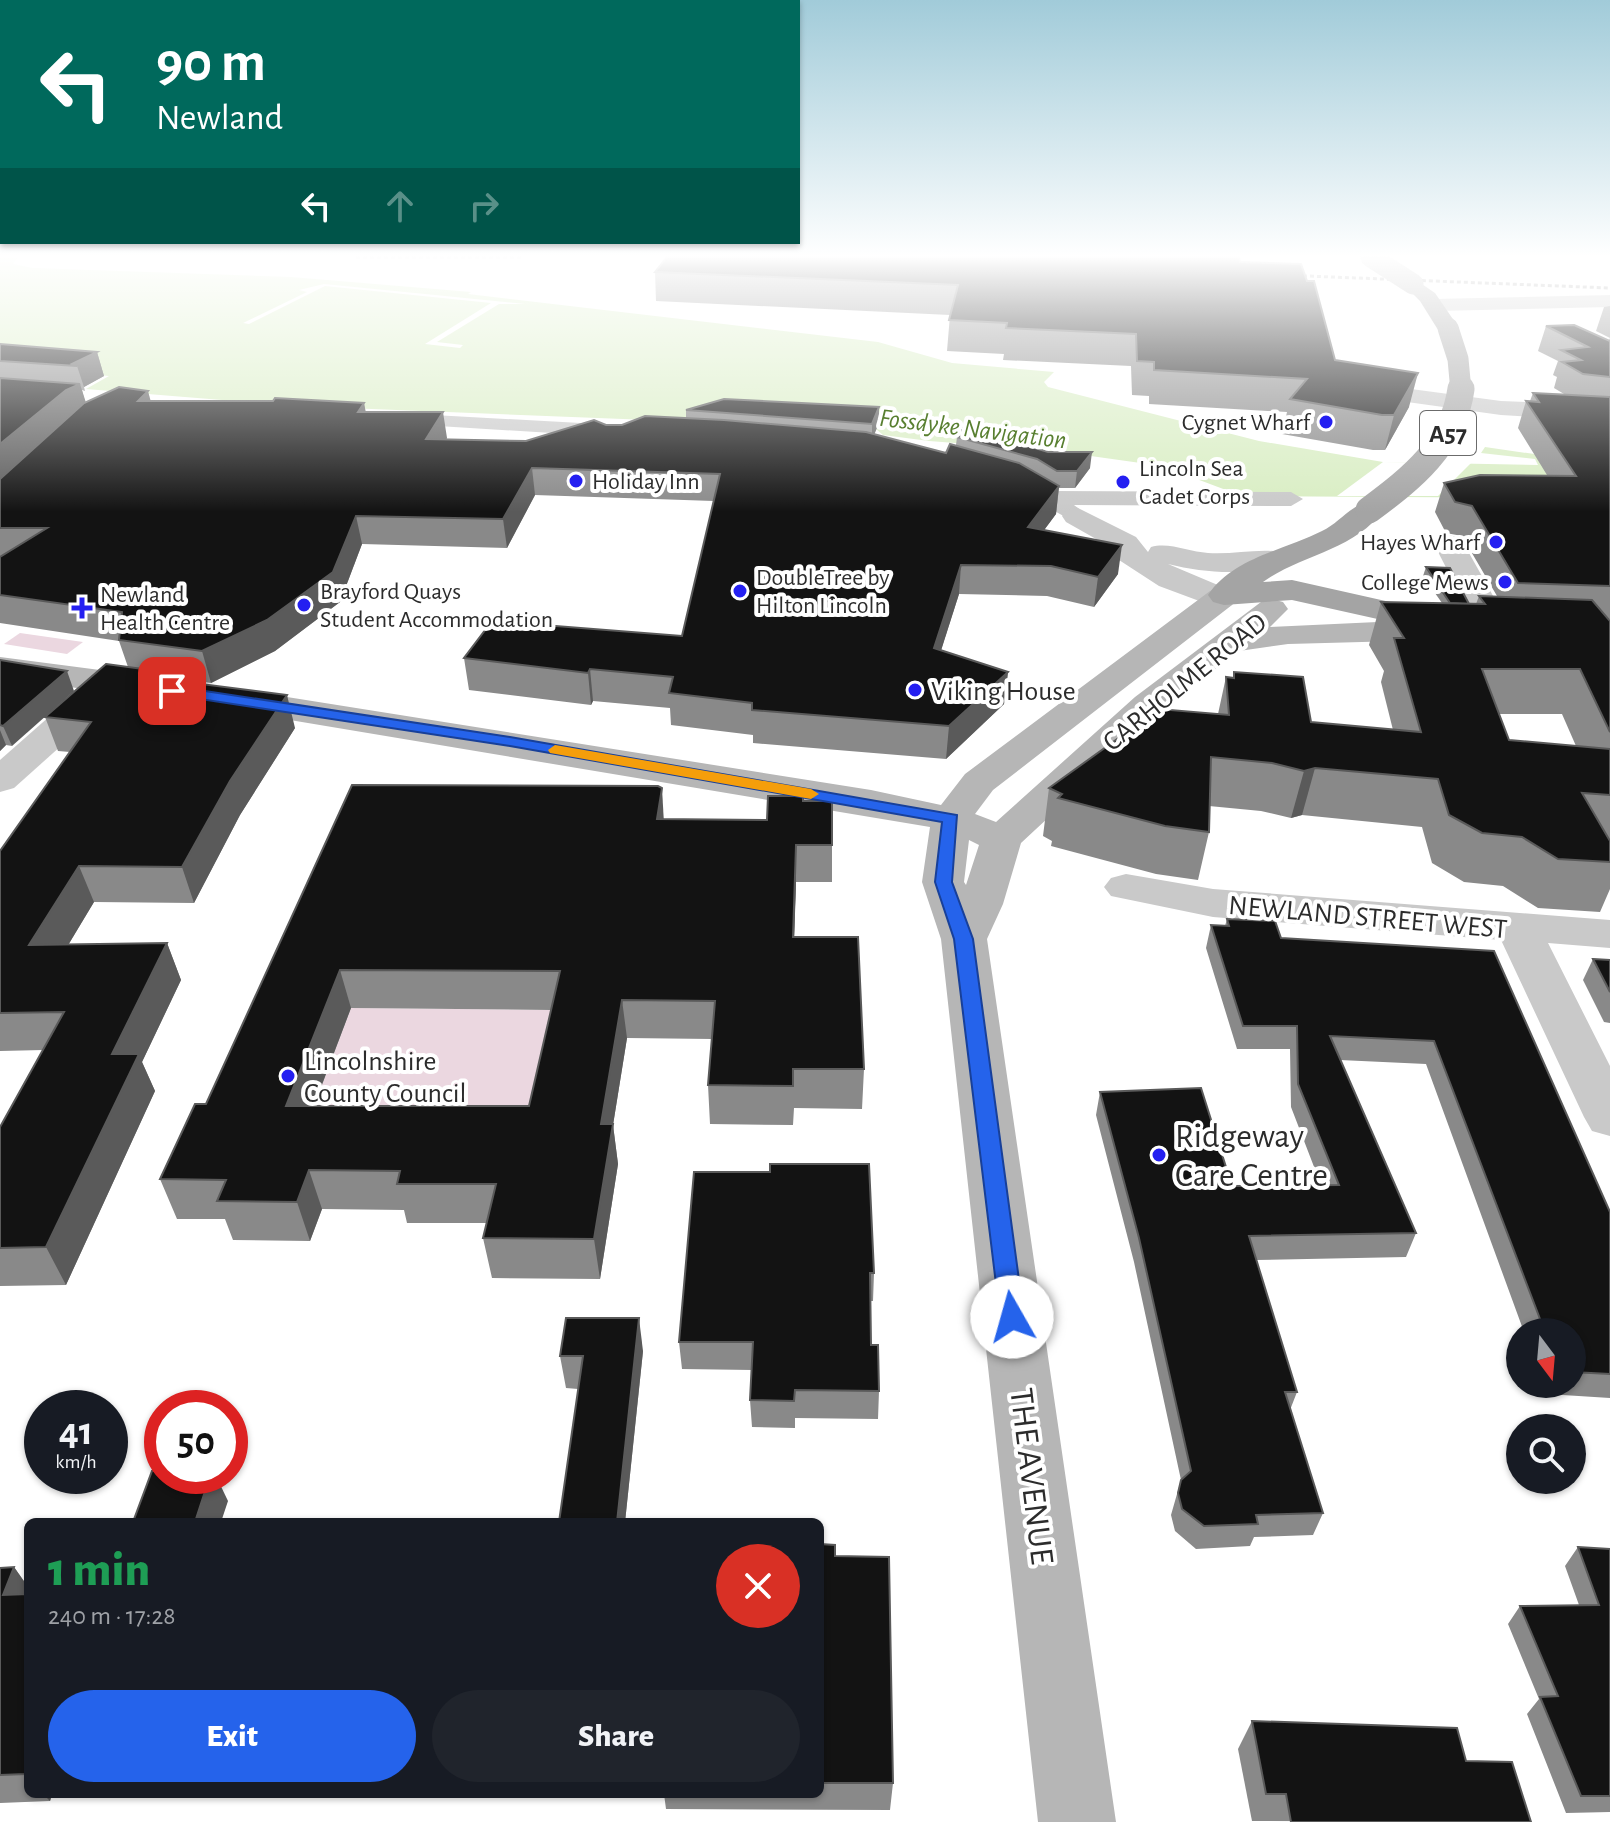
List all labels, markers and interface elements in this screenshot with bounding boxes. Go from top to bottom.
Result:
icon: left [24,32,128,136]
text: 90 m [156,35,266,91]
text: Newland [156,100,283,136]
icon: left [294,184,338,228]
icon: ahead [378,184,422,228]
icon: right [462,184,506,228]
water label: Fossdyke Navigation [878,405,1068,453]
place label: Cygnet Wharf [1182,411,1312,435]
road number: A57 [1420,411,1476,455]
marker: Cygnet Wharf [1317,413,1335,431]
place label: Lincoln Sea Cadet Corps [1139,457,1250,509]
place label: Holiday Inn [592,470,700,494]
marker: Holiday Inn [567,472,585,490]
marker: Lincoln Sea Cadet Corps [1114,473,1132,491]
place label: Hayes Wharf [1360,531,1482,555]
marker: Hayes Wharf [1487,533,1505,551]
place label: DoubleTree by Hilton Lincoln [756,566,890,618]
place label: College Mews [1361,571,1489,595]
marker: College Mews [1496,573,1514,591]
place label: Brayford Quays Student Accommodation [320,580,553,632]
marker: DoubleTree by Hilton Lincoln [731,582,749,600]
place label: Newland Health Centre [100,583,230,635]
marker: Brayford Quays Student Accommodation [295,596,313,614]
marker: Newland Health Centre [71,597,93,619]
street label: CARHOLME ROAD [1098,608,1272,757]
pin [138,657,206,725]
icon: arrive [150,669,194,713]
place label: Viking House [931,678,1076,706]
marker: Viking House [906,681,924,699]
street label: NEWLAND STREET WEST [1227,892,1509,944]
place label: Lincolnshire County Council [304,1048,466,1108]
marker: Lincolnshire County Council [279,1067,297,1085]
place label: Ridgeway Care Centre [1175,1120,1328,1193]
marker: Ridgeway Care Centre [1150,1146,1168,1164]
position arrow [970,1275,1054,1359]
north arrow [1506,1318,1586,1398]
map controls [1506,1318,1586,1494]
street label: THE AVENUE [1003,1386,1059,1566]
speed limit sign: 50 [144,1390,248,1494]
text: 41 [59,1412,93,1452]
button: search [1506,1414,1586,1494]
text: km/h [55,1452,97,1472]
button: close [716,1544,800,1628]
text: 1 min [48,1547,150,1595]
text: 240 m · 17:28 [48,1603,176,1629]
button: Exit [48,1690,416,1782]
button: Share [432,1690,800,1782]

